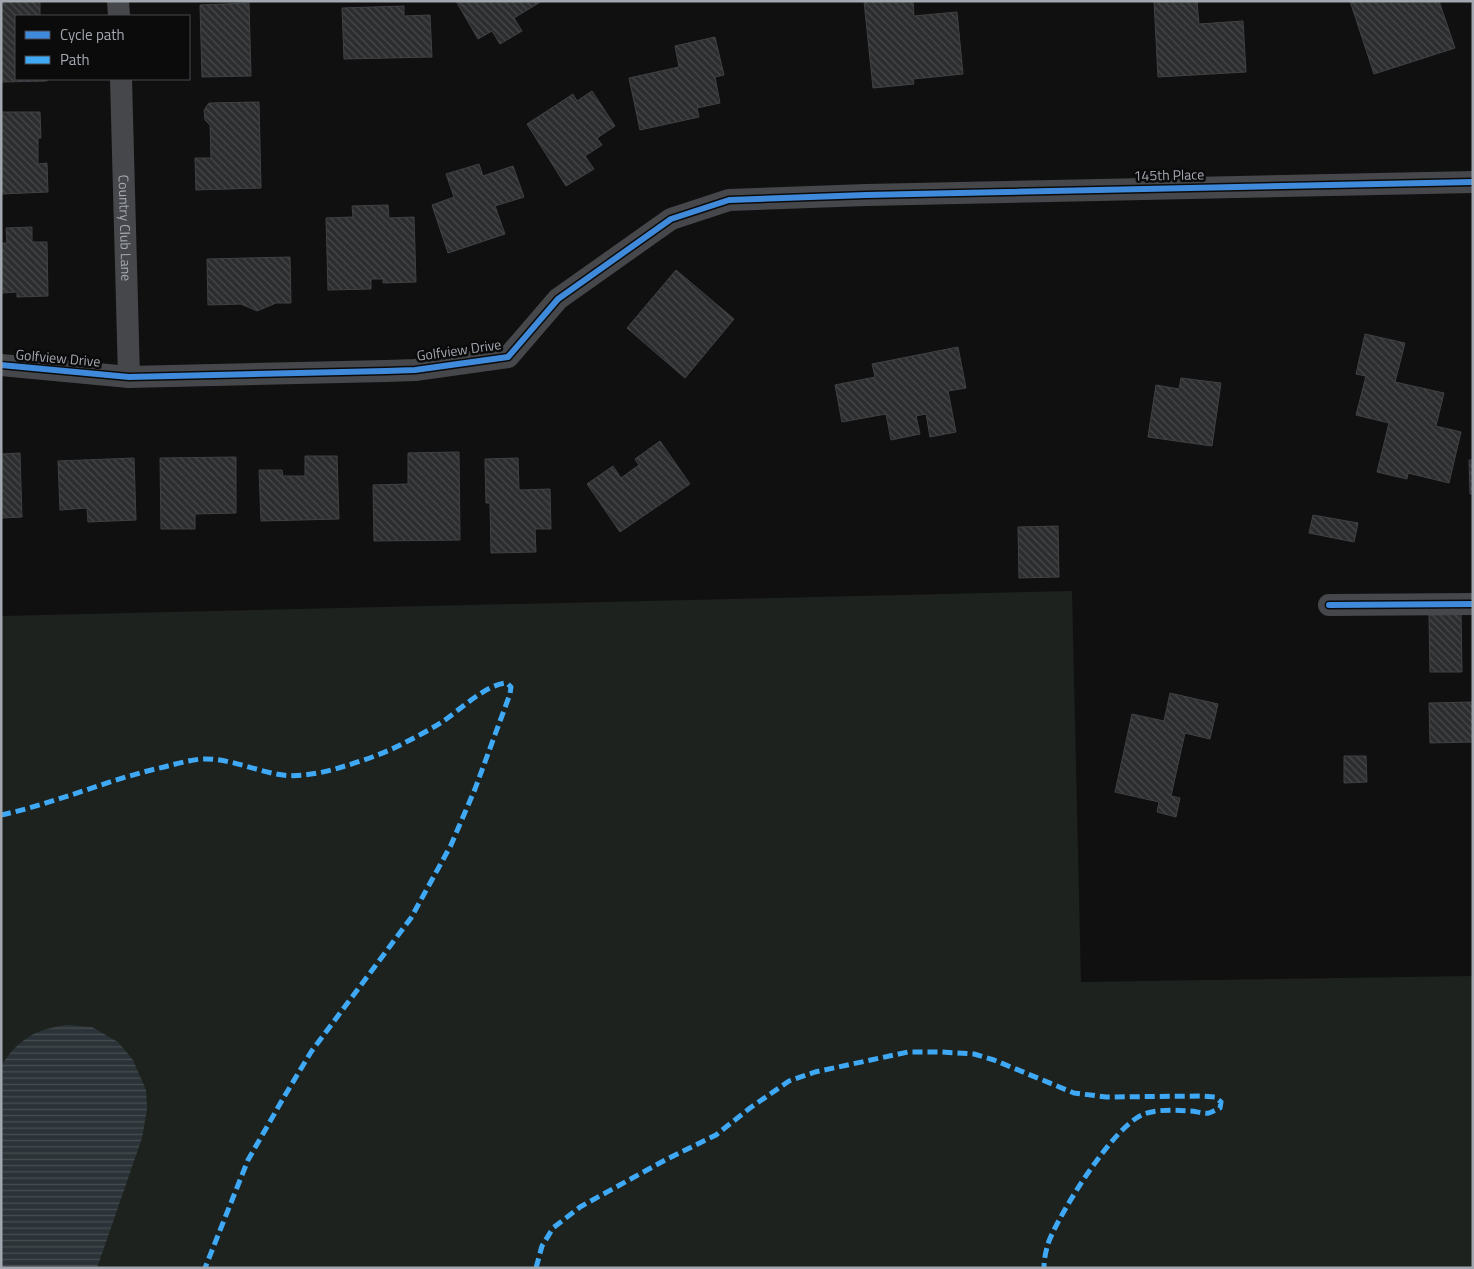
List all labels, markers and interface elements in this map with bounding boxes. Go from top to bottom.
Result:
legend [15,15,190,80]
text: Cycle path [60,23,125,46]
text: Path [60,48,90,71]
street label: 145th Place [1133,163,1205,186]
street label: Country Club Lane [114,174,137,281]
street label: Golfview Drive [415,333,503,366]
street label: Golfview Drive [15,343,101,372]

